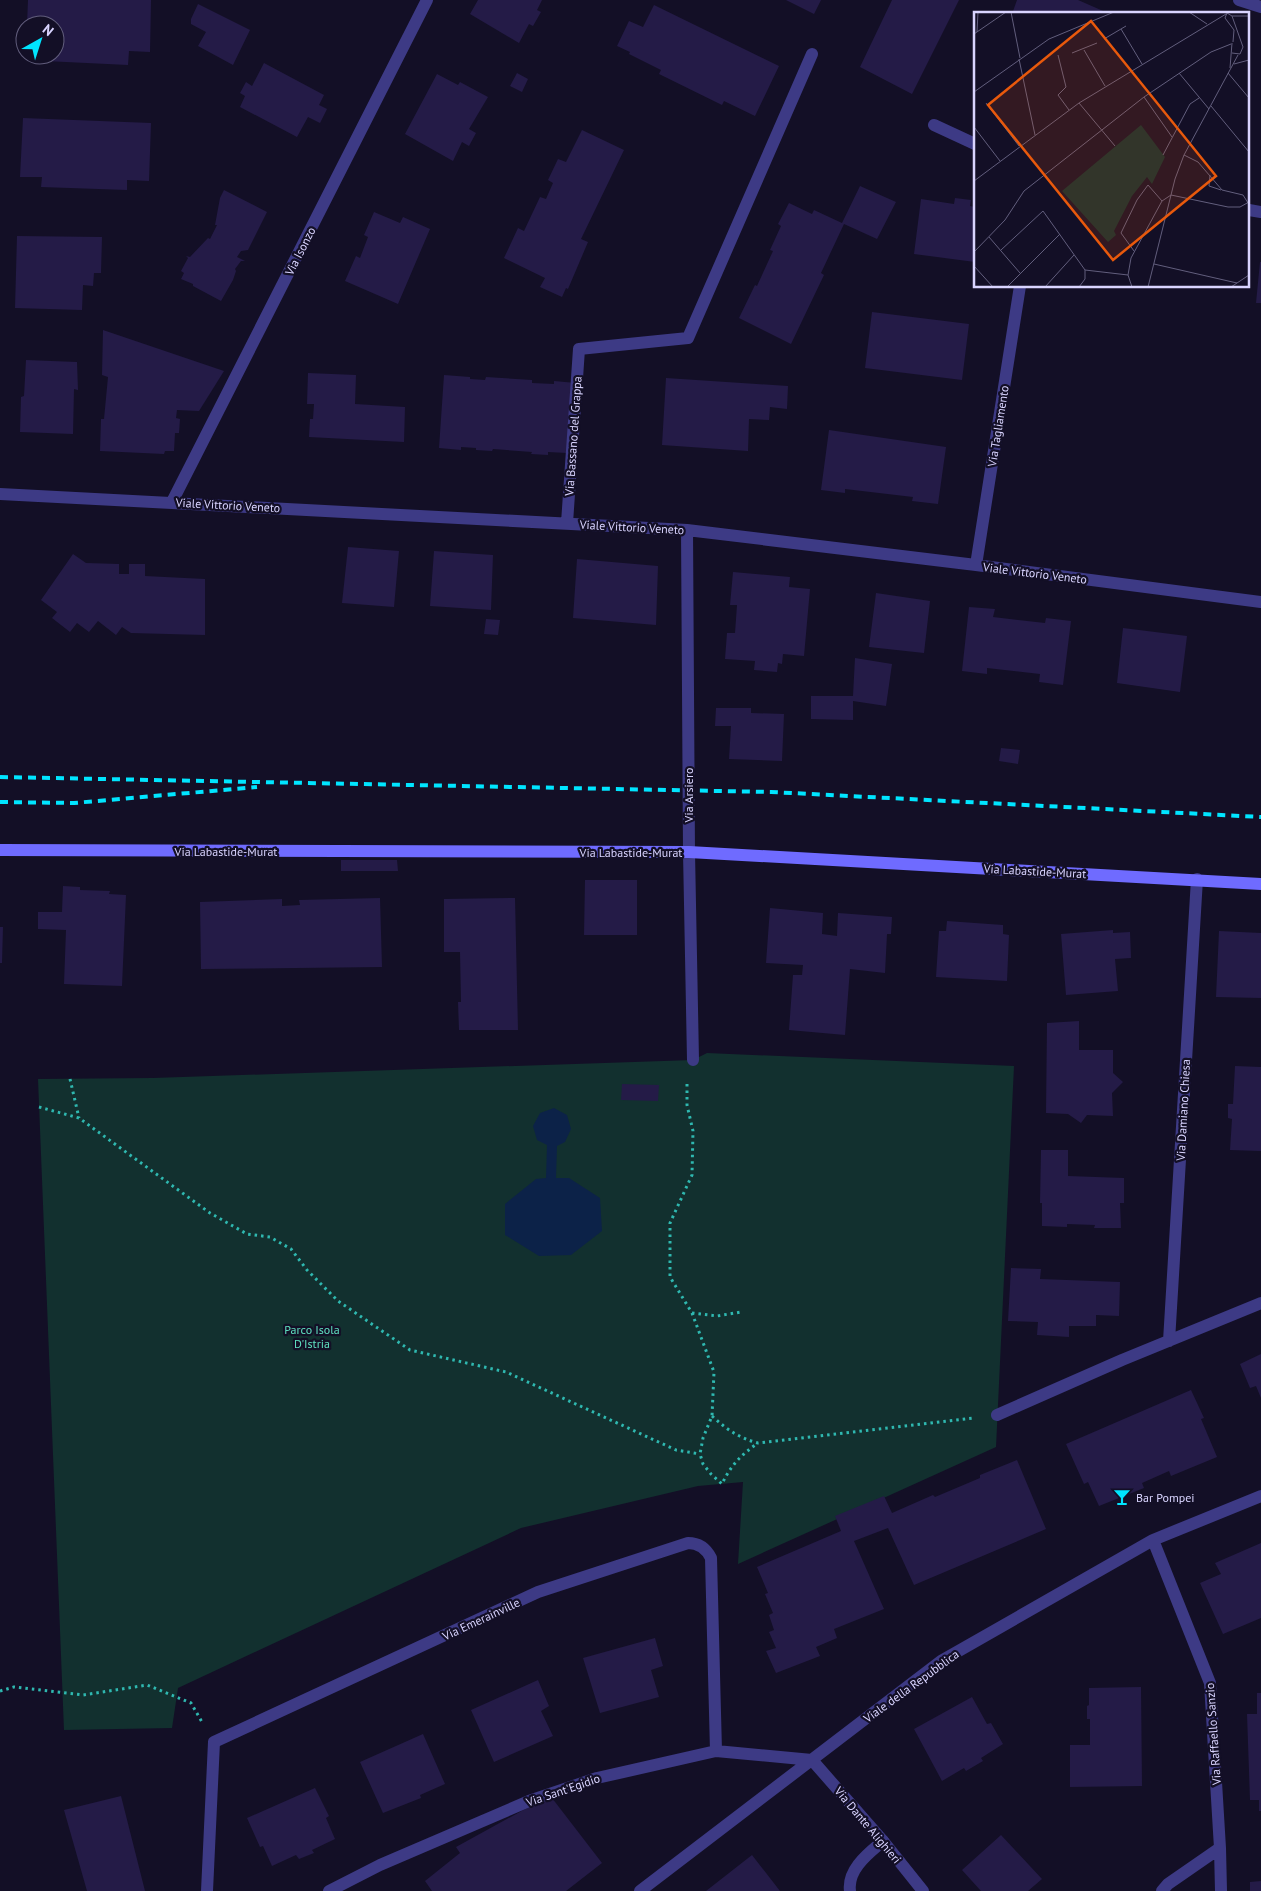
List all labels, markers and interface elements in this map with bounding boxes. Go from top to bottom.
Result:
inset map [974,12,1248,288]
north arrow [15,15,65,65]
text: N [39,20,57,40]
street label: Via Isonzo [281,224,319,279]
street label: Via Bassano del Grappa [561,376,585,497]
street label: Via Tagliamento [984,384,1012,469]
street label: Viale Vittorio Veneto [174,495,281,515]
street label: Viale Vittorio Veneto [578,517,685,537]
street label: Viale Vittorio Veneto [981,559,1088,587]
street label: Via Arsiero [681,768,696,823]
street label: Via Labastide-Murat [174,844,277,859]
street label: Via Labastide-Murat [579,845,682,860]
street label: Via Labastide-Murat [982,861,1087,881]
street label: Via Damiano Chiesa [1173,1059,1193,1162]
park label: Parco Isola D'Istria [284,1322,340,1351]
bar icon: Bar Pompei [1112,1487,1132,1507]
place label: Bar Pompei [1136,1490,1195,1505]
street label: Via Emerainville [439,1595,522,1644]
street label: Viale della Repubblica [860,1646,962,1726]
street label: Via Raffaello Sanzio [1202,1682,1224,1787]
street label: Via Sant'Egidio [523,1770,602,1810]
street label: Via Dante Alighieri [831,1783,905,1867]

